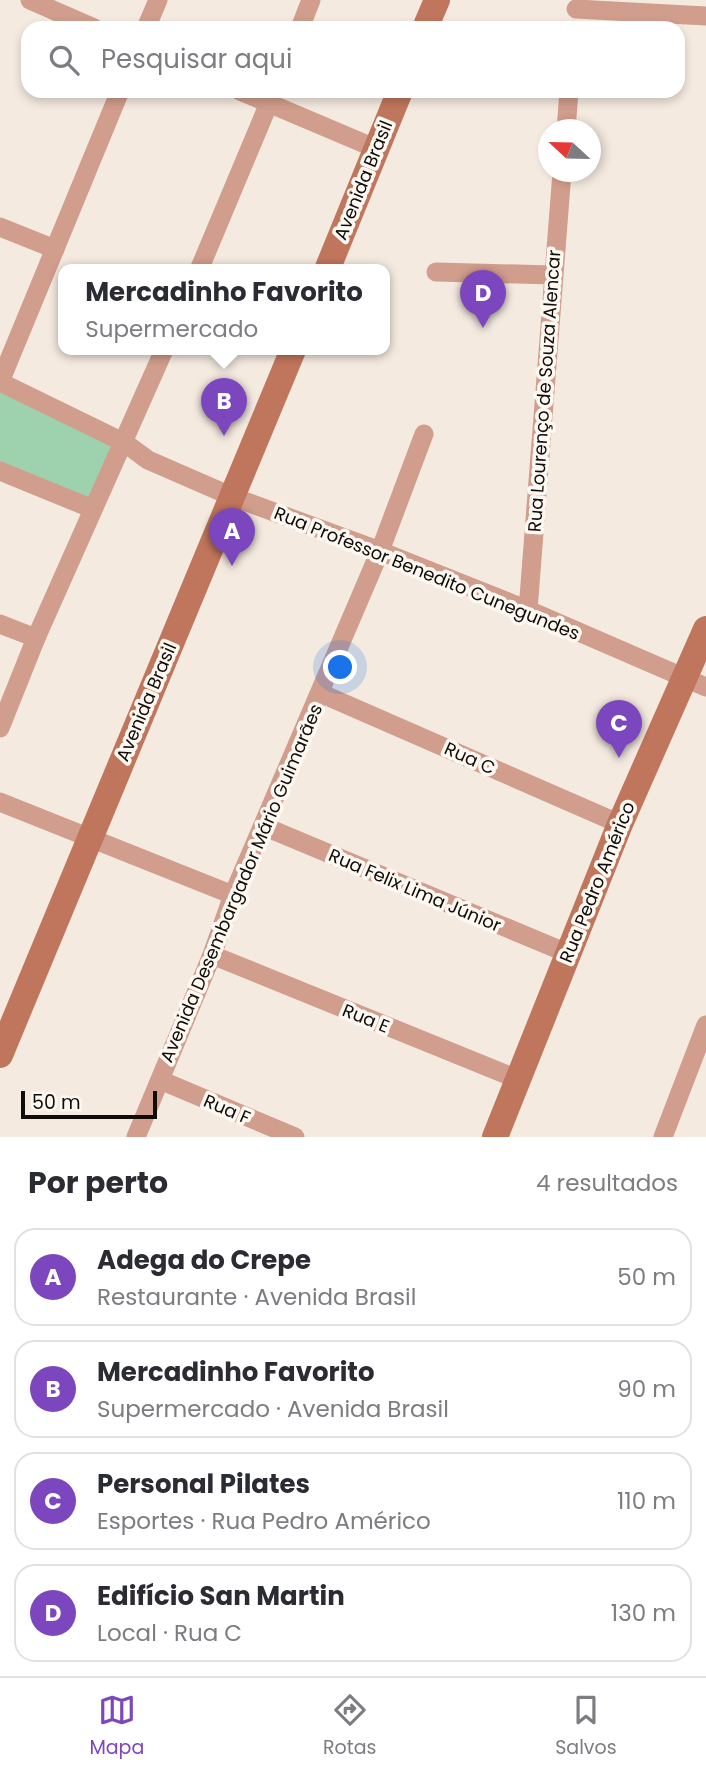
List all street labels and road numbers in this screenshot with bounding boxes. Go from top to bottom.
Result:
street label: Avenida Brasil [328,117,398,243]
street label: Rua Lourenço de Souza Alencar [522,249,566,533]
street label: Rua Professor Benedito Cunegundes [271,500,583,646]
street label: Avenida Brasil [110,639,182,765]
street label: Avenida Desembargador Mário Guimarães [154,700,328,1066]
street label: Rua C [441,736,499,780]
street label: Rua Pedro Américo [553,798,641,966]
street label: Rua Felix Lima Júnior [325,842,505,938]
street label: Rua E [339,997,393,1039]
street label: Rua F [200,1088,254,1130]

